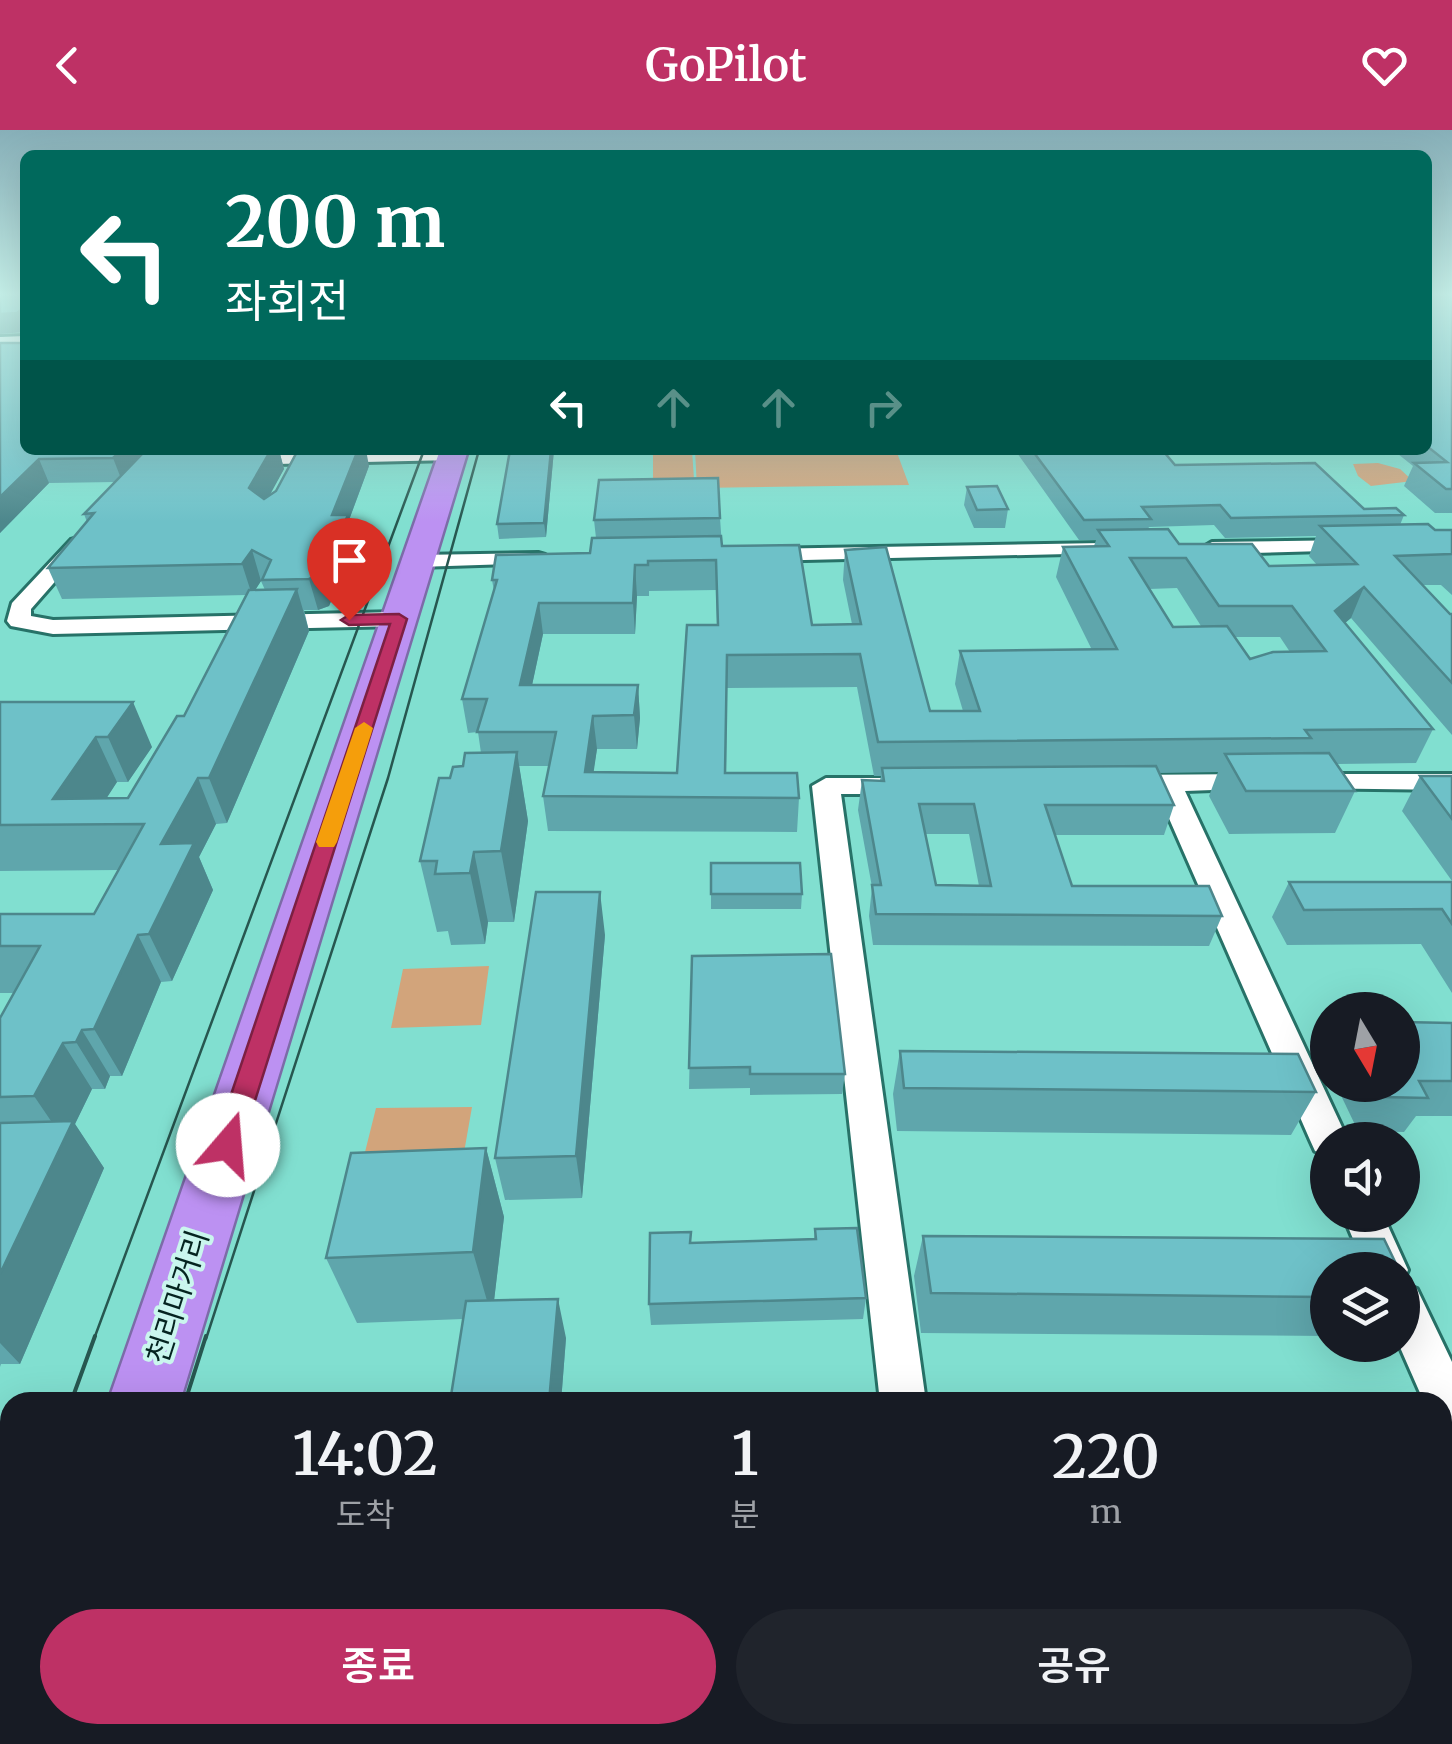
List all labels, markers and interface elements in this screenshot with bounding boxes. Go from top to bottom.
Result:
text: GoPilot [645,37,807,93]
icon: back [40,38,95,93]
icon: heart [1357,38,1412,93]
text: 200 m [225,178,445,266]
icon: left [60,190,190,320]
text: 좌회전 [225,273,349,329]
icon: left [541,380,596,435]
icon: ahead [646,380,701,435]
icon: ahead [751,380,806,435]
icon: right [856,380,911,435]
pin [307,518,392,621]
icon: arrive [322,533,377,588]
north arrow [1310,992,1420,1102]
map controls [1310,992,1420,1362]
position arrow [176,1093,280,1197]
button: sound [1310,1122,1420,1232]
street label: 천리마거리 [138,1225,216,1368]
button: layers [1310,1252,1420,1362]
text: 14:02 [292,1416,438,1491]
text: 1 [731,1416,759,1491]
text: 220 [1052,1419,1160,1494]
text: m [1090,1492,1122,1532]
text: 도착 [336,1495,395,1535]
text: 분 [730,1495,760,1535]
button: 종료 [40,1609,716,1724]
button: 공유 [736,1609,1412,1724]

